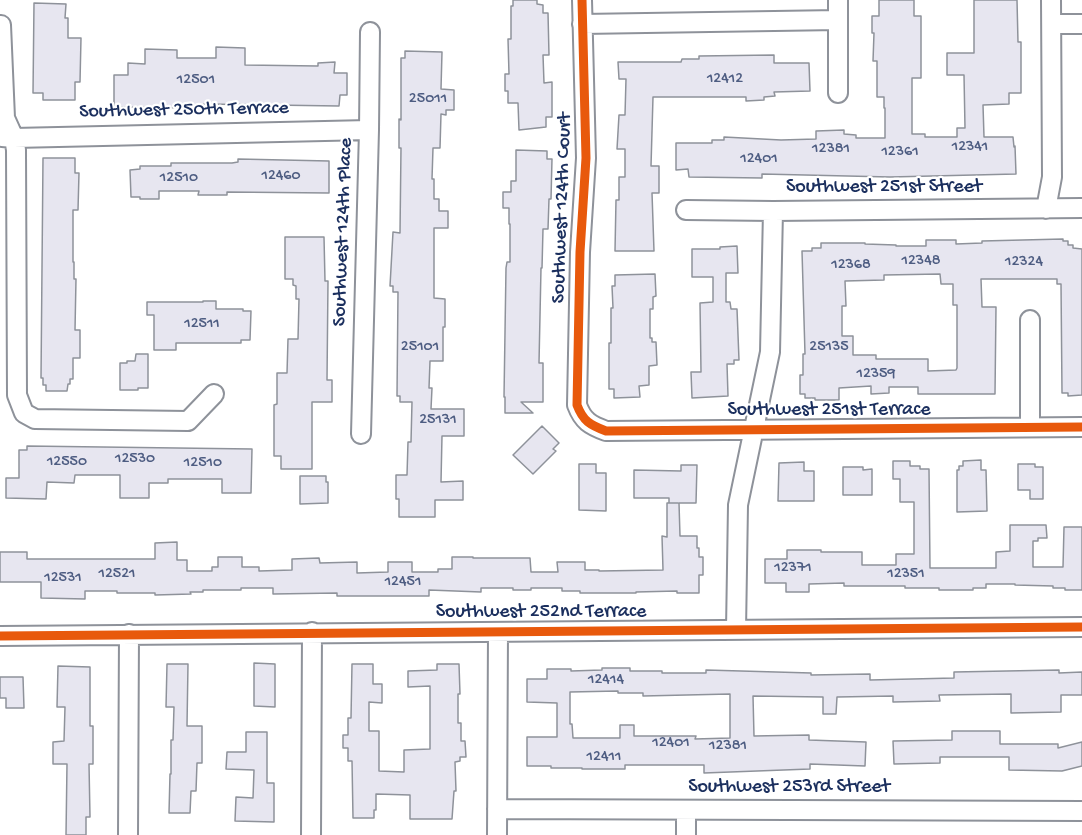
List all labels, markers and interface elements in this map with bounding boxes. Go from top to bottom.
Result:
house number: 12412 [707,70,743,90]
house number: 12501 [177,71,215,91]
house number: 25011 [409,90,447,110]
street label: Southwest 250th Terrace [79,97,289,125]
street label: Southwest 124th Court [548,112,578,304]
street label: Southwest 124th Place [329,137,359,327]
house number: 12341 [952,138,988,158]
house number: 12381 [812,140,850,160]
house number: 12361 [881,143,919,163]
house number: 12401 [740,150,778,170]
house number: 12460 [261,167,301,187]
house number: 12510 [160,169,198,189]
street label: Southwest 251st Street [786,176,982,200]
house number: 12348 [902,252,940,272]
house number: 12324 [1005,253,1043,273]
house number: 12368 [831,256,871,276]
house number: 12511 [184,315,220,335]
house number: 25101 [401,338,439,358]
house number: 25135 [809,338,849,358]
house number: 12359 [856,365,896,385]
street label: Southwest 251st Terrace [727,399,931,423]
house number: 25131 [419,411,457,431]
house number: 12530 [115,450,155,470]
house number: 12550 [47,453,87,473]
house number: 12510 [184,454,222,474]
house number: 12371 [774,559,812,579]
house number: 12521 [98,565,136,585]
house number: 12351 [887,565,925,585]
house number: 12531 [44,569,82,589]
house number: 12451 [385,573,421,593]
street label: Southwest 252nd Terrace [436,601,646,625]
house number: 12414 [588,671,624,691]
house number: 12401 [652,734,690,754]
house number: 12381 [709,737,747,757]
house number: 12411 [587,748,621,768]
street label: Southwest 253rd Street [688,776,890,800]

